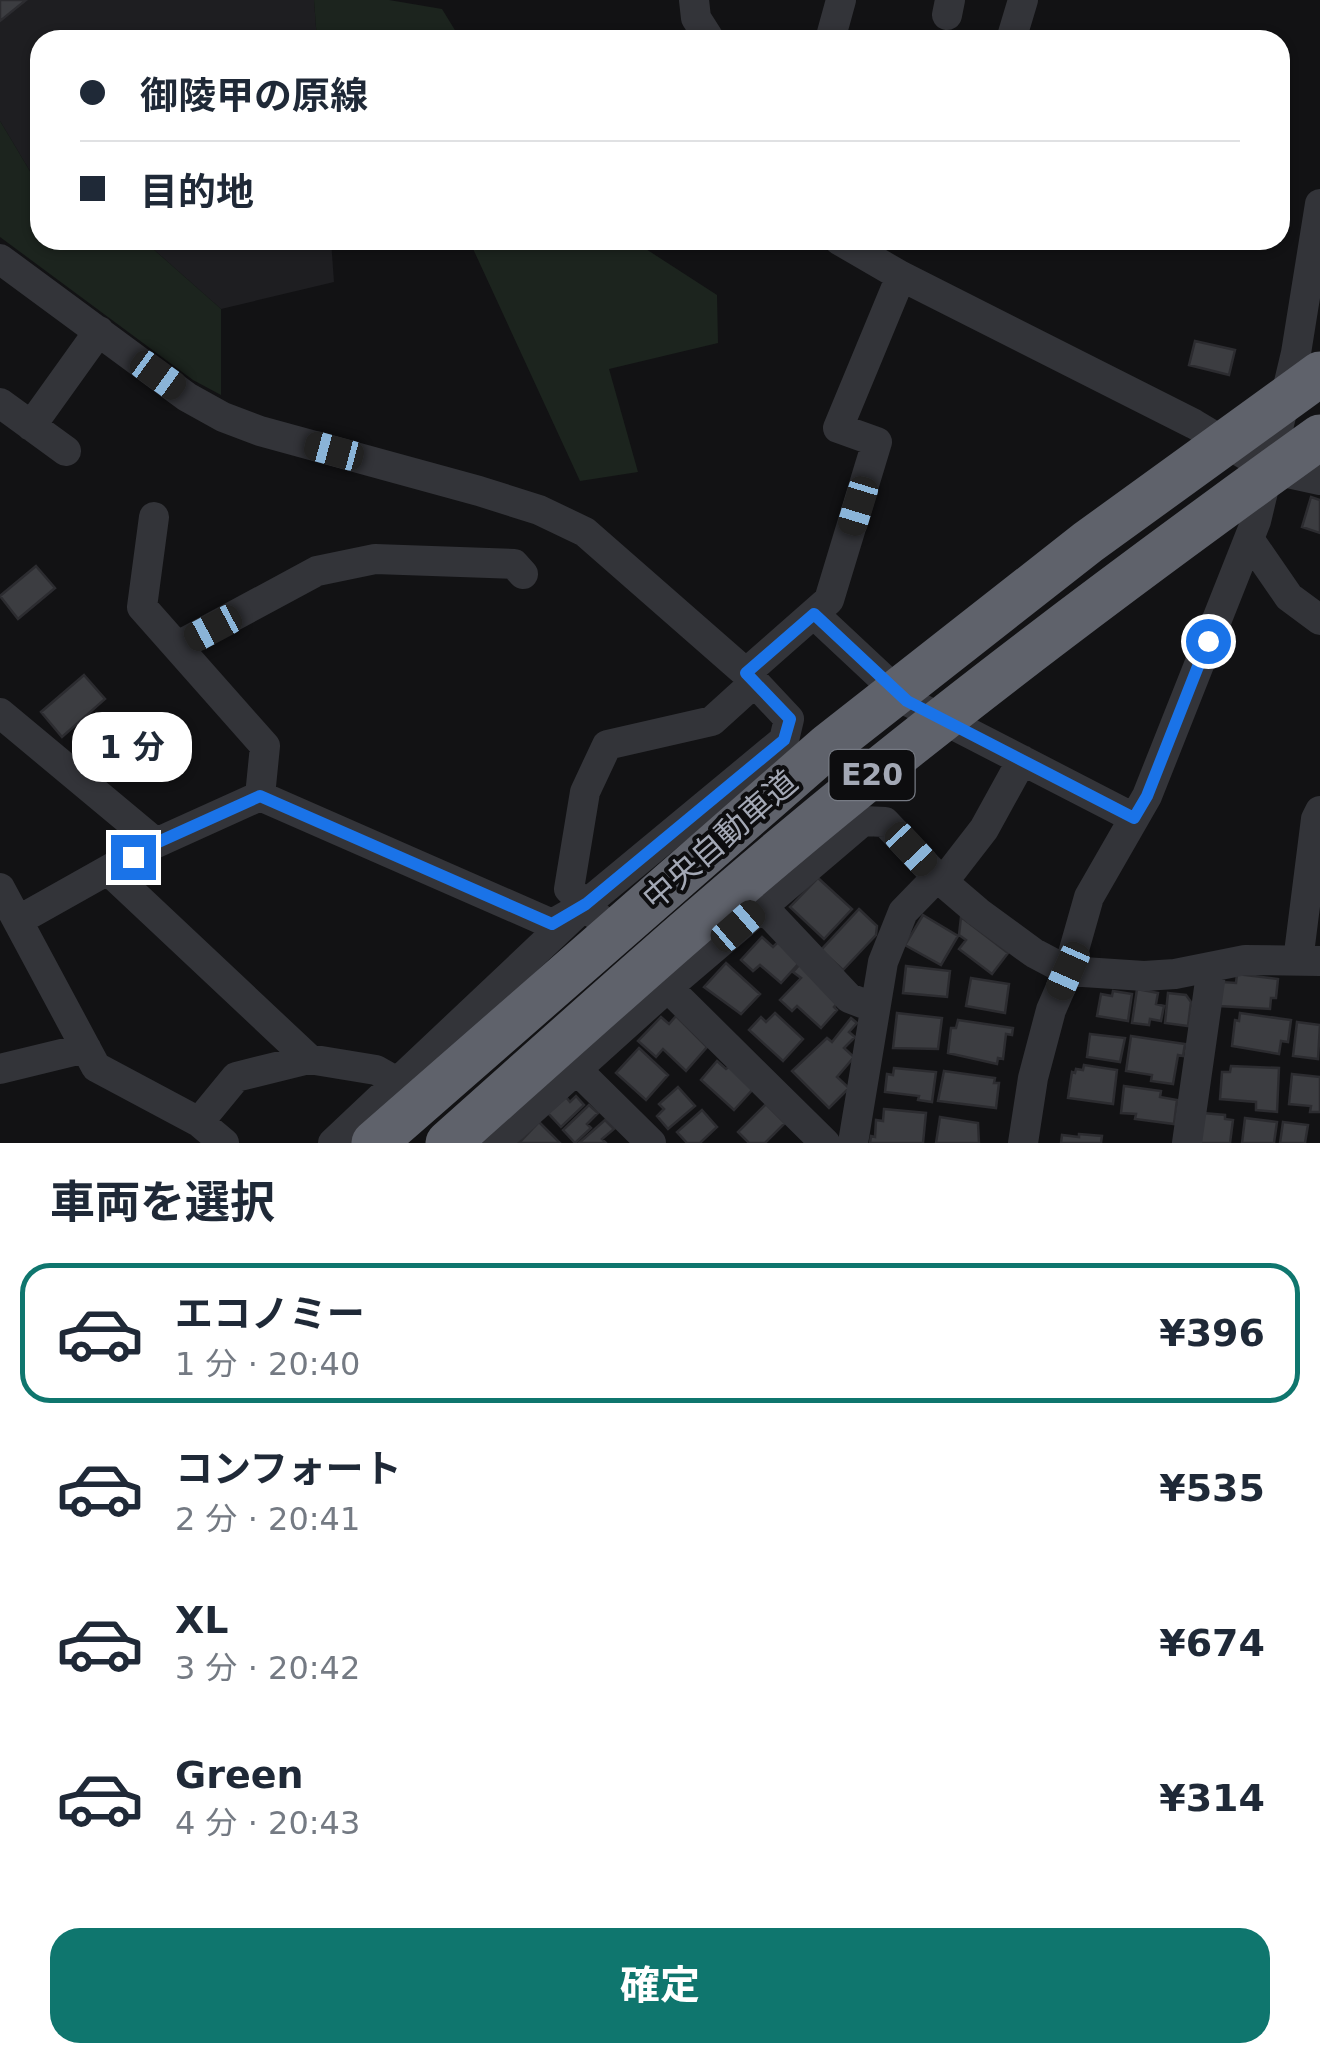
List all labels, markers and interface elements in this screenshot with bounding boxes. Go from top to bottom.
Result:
text: 御陵甲の原線 [140,74,368,118]
text: 目的地 [140,170,254,214]
car [125,345,191,405]
car [301,429,367,473]
car [835,473,881,539]
car [179,601,247,655]
route start [1186,619,1231,664]
callout: 1 分 [73,712,193,782]
text: 1 分 [99,728,165,766]
road number: E20 [830,750,914,800]
street label: 中央自動車道 [635,763,805,917]
car [880,817,942,881]
route end [111,835,156,880]
car [706,895,770,957]
car [1042,937,1094,1005]
text: 車両を選択 [50,1176,275,1229]
icon: car [55,1288,145,1378]
text: エコノミー [175,1292,365,1336]
text: ¥396 [1159,1311,1265,1355]
text: 1 分 · 20:40 [175,1345,360,1383]
icon: car [55,1443,145,1533]
text: コンフォート [175,1447,402,1491]
text: ¥535 [1159,1466,1265,1510]
text: 2 分 · 20:41 [175,1500,360,1538]
icon: car [55,1598,145,1688]
text: XL [175,1598,229,1642]
text: ¥674 [1159,1621,1265,1665]
text: 3 分 · 20:42 [175,1649,360,1687]
icon: car [55,1753,145,1843]
text: Green [175,1753,304,1797]
text: ¥314 [1159,1776,1265,1820]
text: 4 分 · 20:43 [175,1804,360,1842]
button: 確定 [50,1928,1270,2043]

